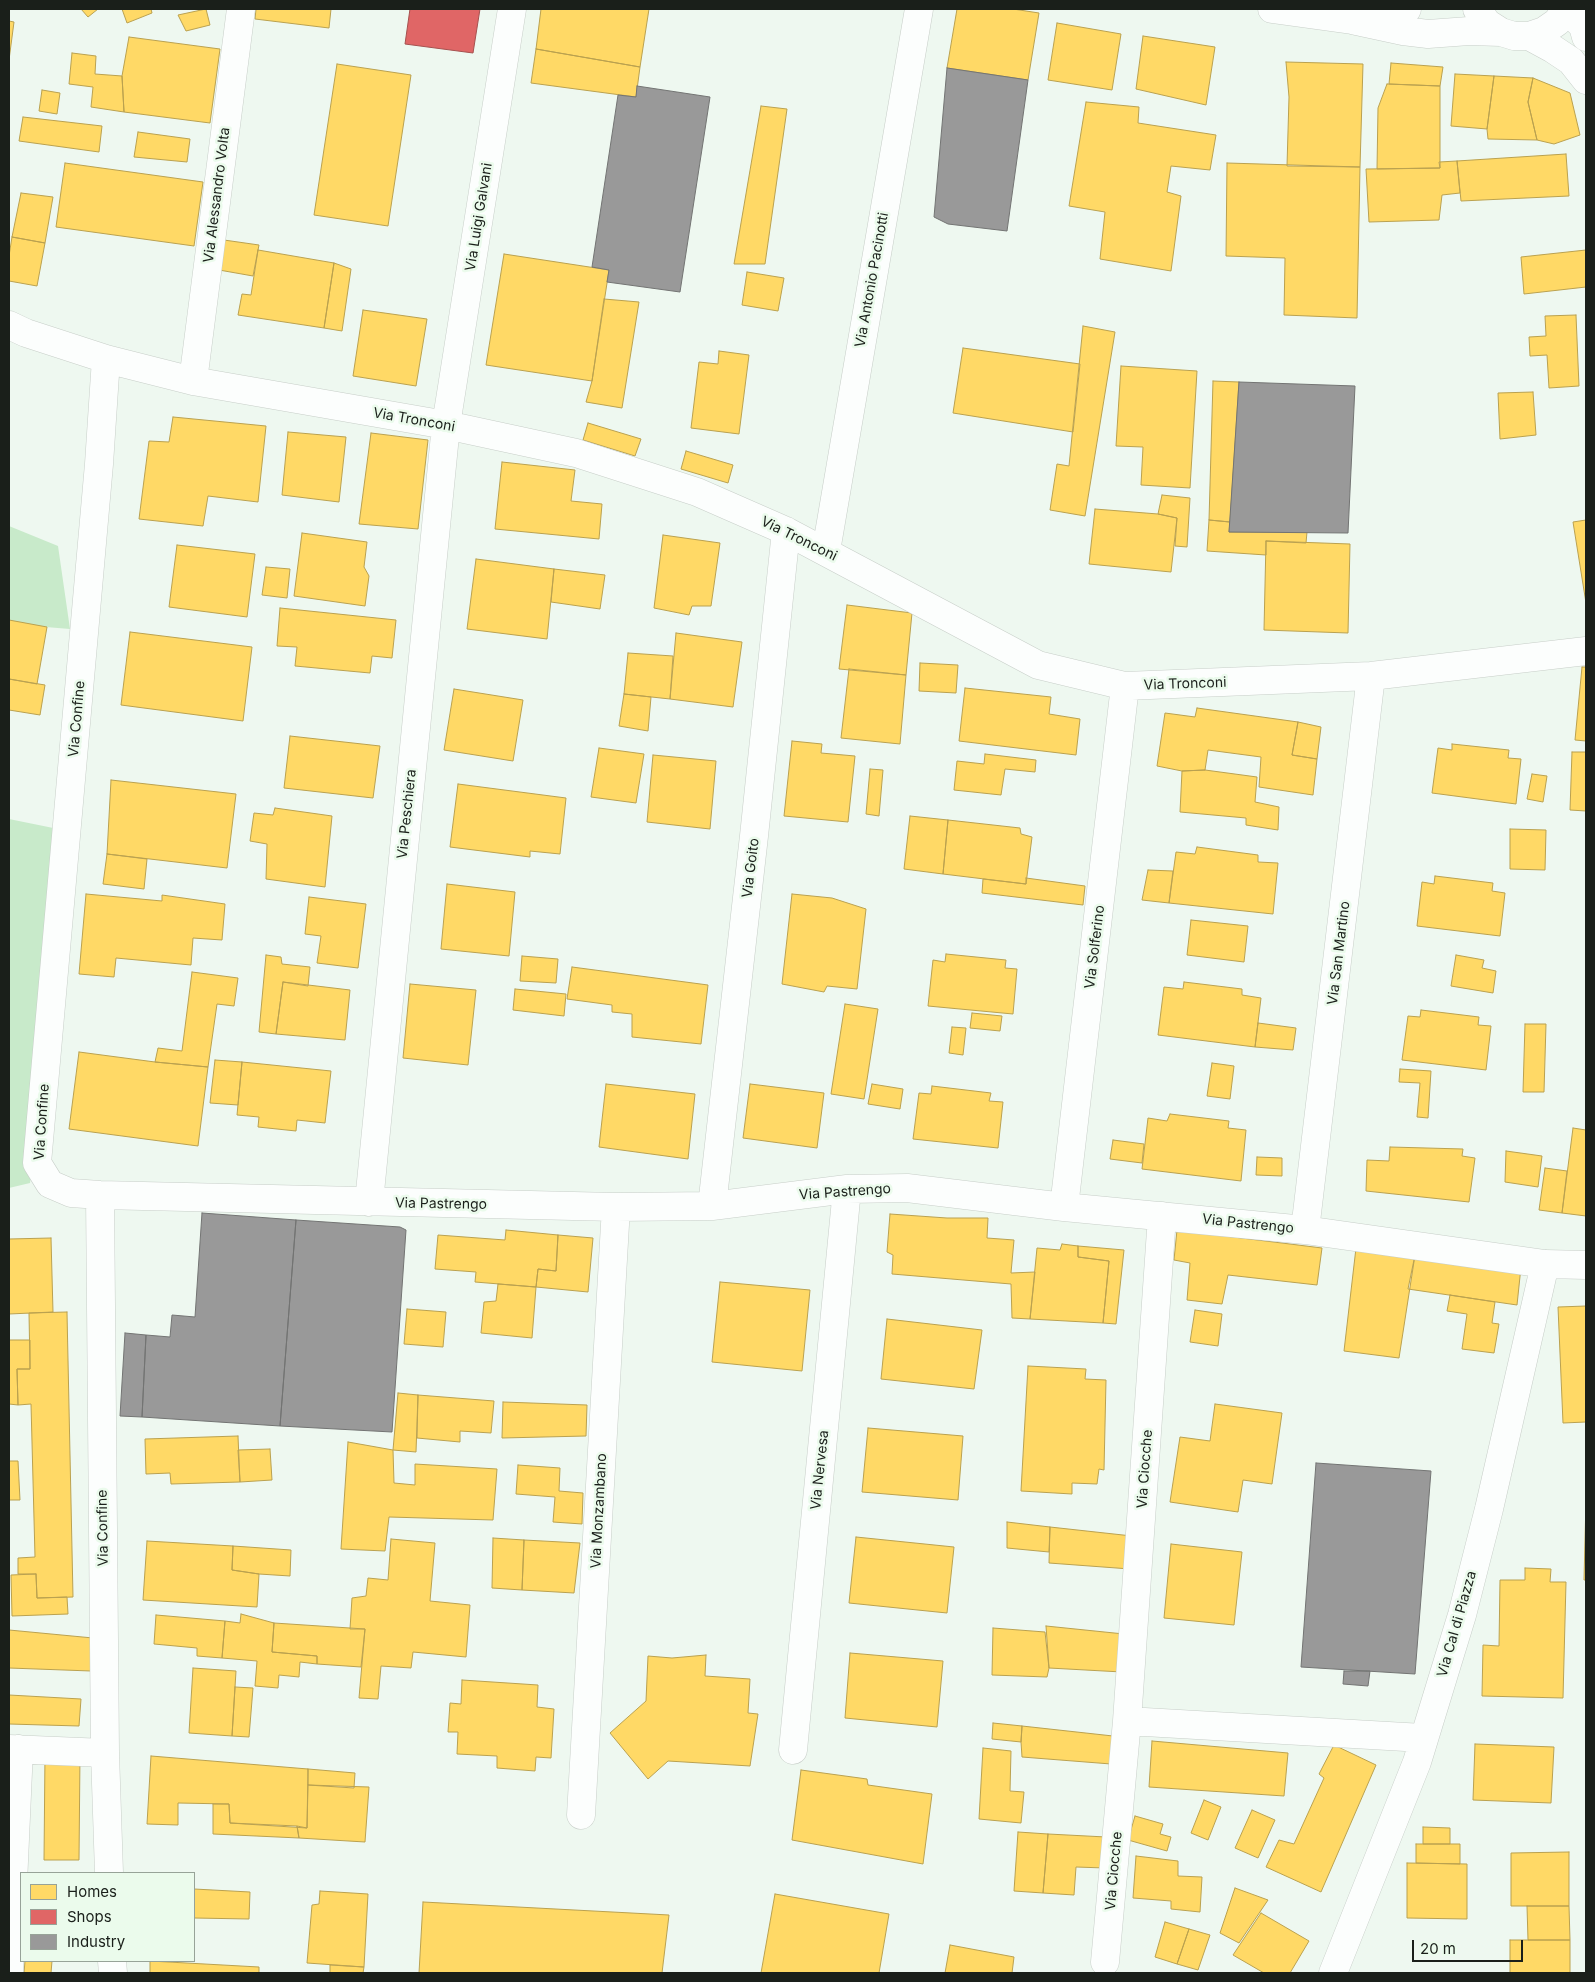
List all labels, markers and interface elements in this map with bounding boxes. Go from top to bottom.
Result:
street label: Via Alessandro Volta [200,126,234,264]
street label: Via Luigi Galvani [462,162,496,272]
street label: Via Antonio Pacinotti [852,211,892,349]
street label: Via Tronconi [372,405,456,435]
street label: Via Tronconi [758,513,840,565]
street label: Via Tronconi [1143,674,1227,694]
street label: Via Confine [65,680,89,758]
street label: Via Peschiera [394,768,420,860]
street label: Via Goito [739,837,763,899]
street label: Via San Martino [1324,900,1354,1006]
street label: Via Solferino [1082,904,1108,990]
street label: Via Confine [31,1083,53,1161]
street label: Via Pastrengo [798,1180,892,1204]
street label: Via Pastrengo [395,1195,487,1213]
street label: Via Pastrengo [1201,1211,1295,1237]
street label: Via Nervesa [807,1429,833,1511]
street label: Via Ciocche [1134,1429,1156,1509]
street label: Via Monzambano [588,1453,610,1569]
street label: Via Confine [94,1489,112,1567]
street label: Via Cal di Piazza [1434,1569,1480,1679]
street label: Via Ciocche [1102,1831,1126,1911]
legend [20,1872,195,1962]
text: Homes [67,1882,117,1901]
text: Shops [67,1907,112,1926]
scale bar [1415,1930,1526,1962]
text: Industry [67,1932,125,1951]
text: 20 m [1420,1939,1456,1958]

